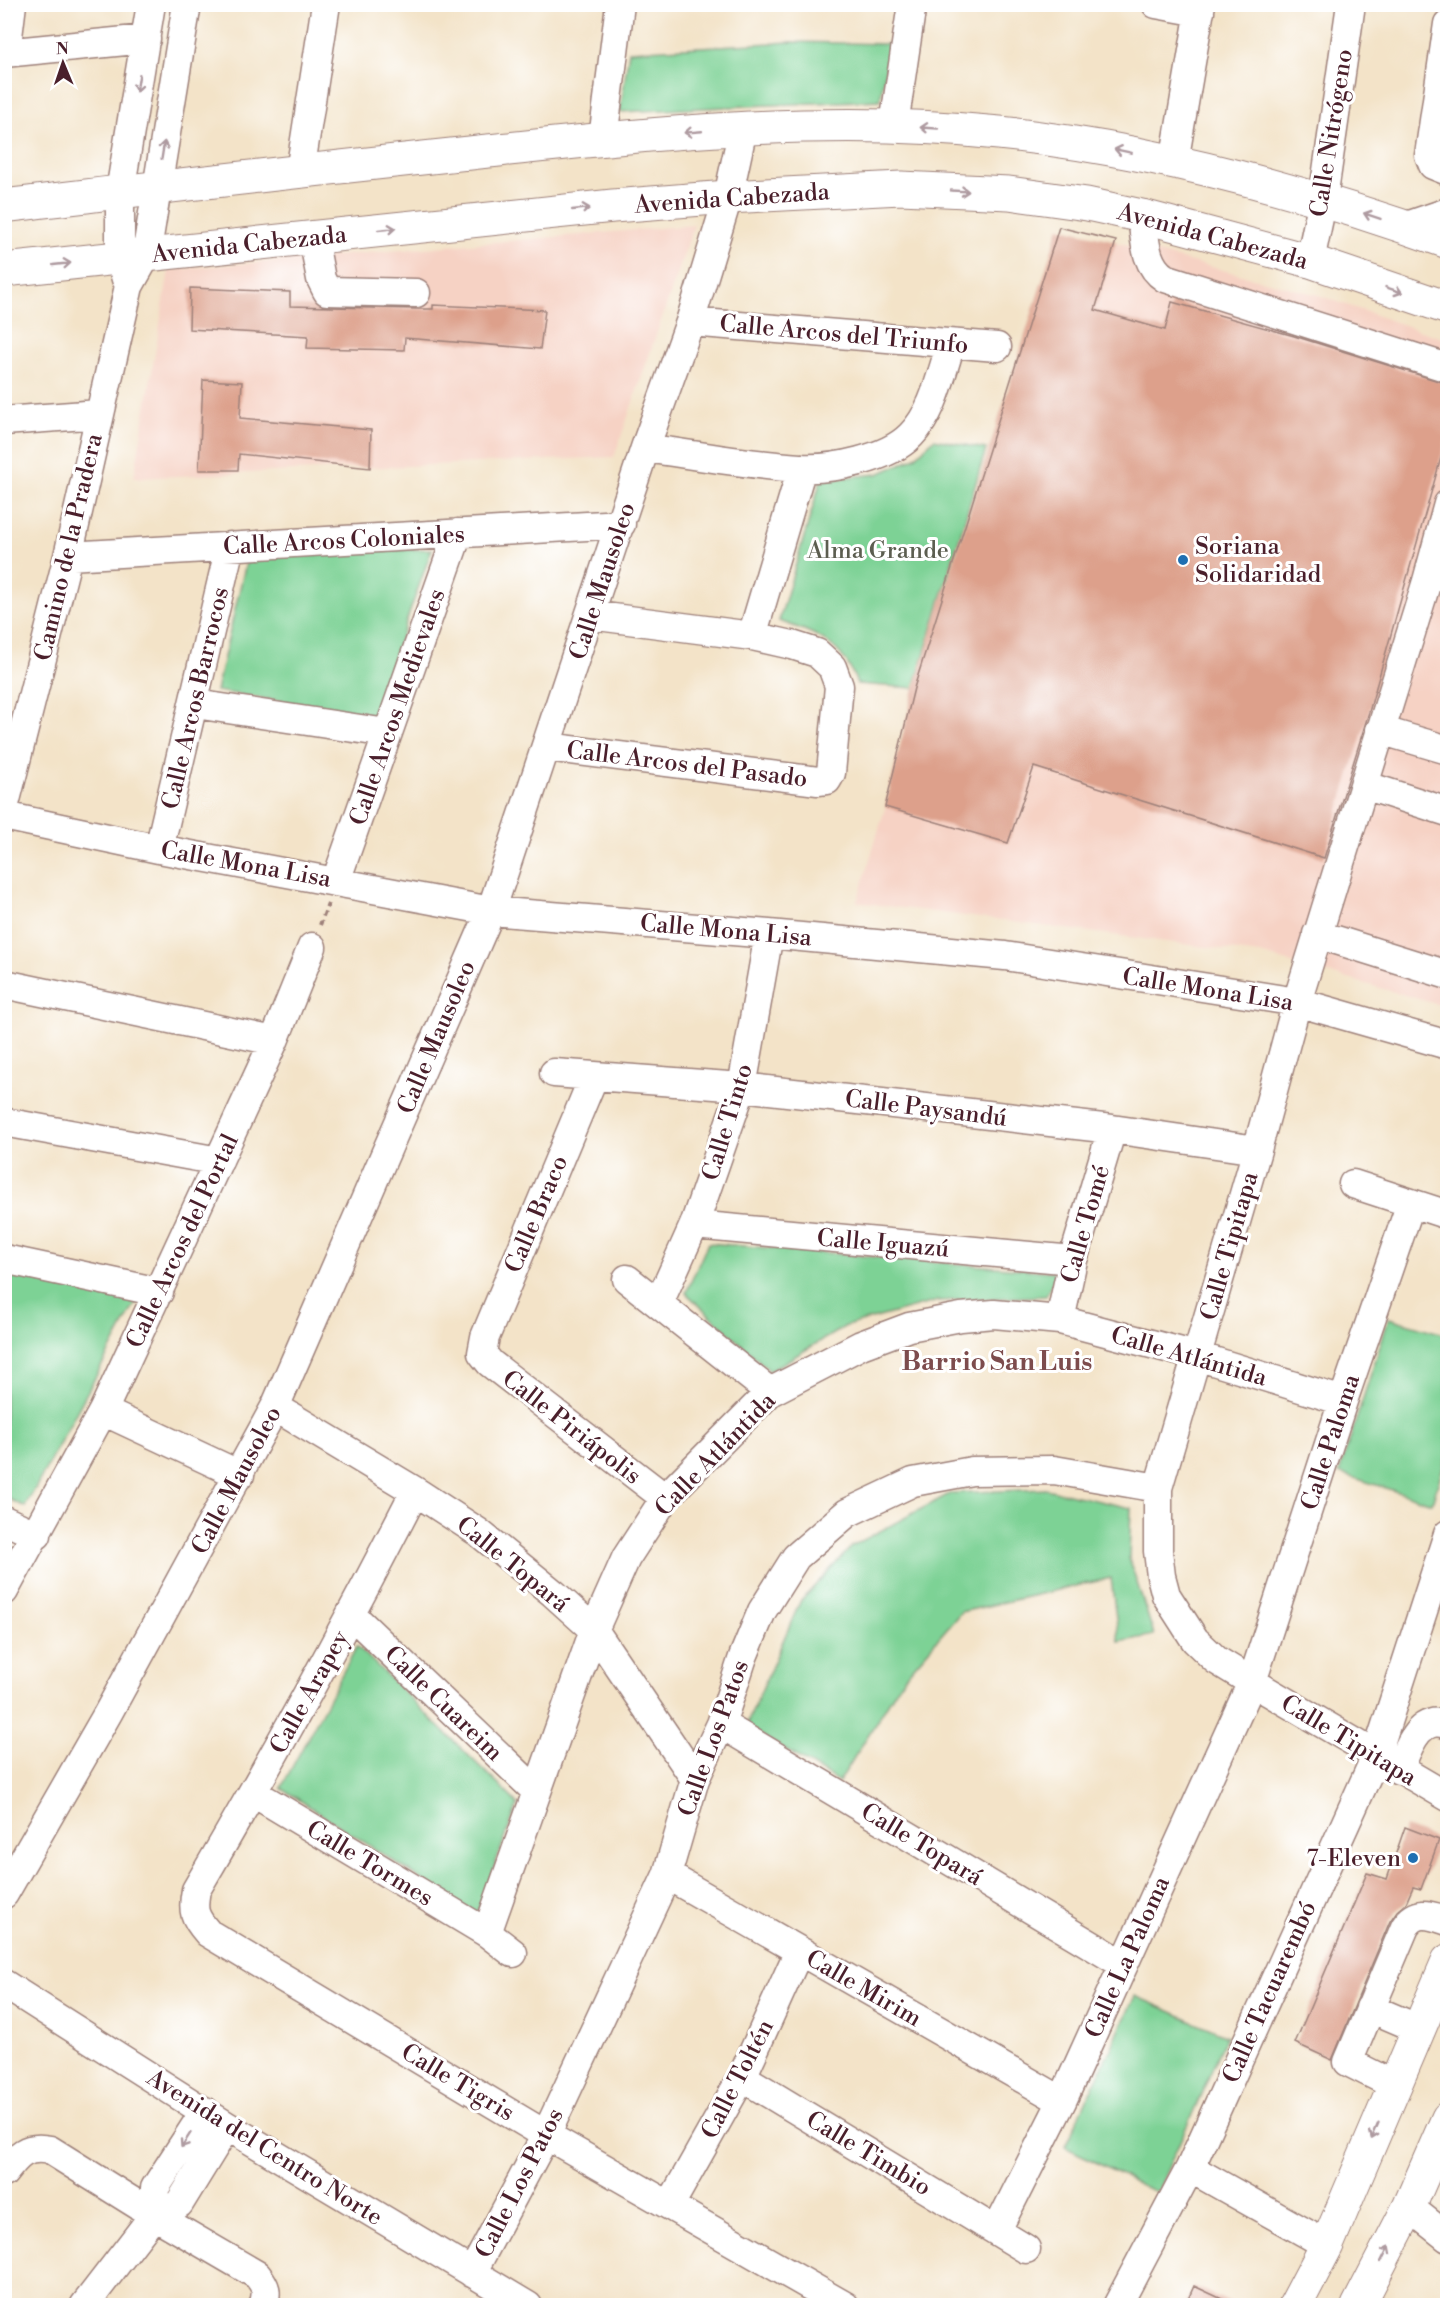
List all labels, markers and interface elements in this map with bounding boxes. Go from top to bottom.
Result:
north arrow [33,33,93,93]
text: N [56,39,70,59]
street label: Calle Nitrógeno [1304,47,1360,219]
one-way arrow [133,73,144,92]
one-way arrow [920,122,940,133]
one-way arrow [683,127,703,138]
one-way arrow [158,140,169,160]
one-way arrow [1113,145,1132,157]
street label: Avenida Cabezada [632,177,832,221]
one-way arrow [949,185,969,196]
street label: Avenida Cabezada [1113,197,1312,277]
one-way arrow [570,204,590,215]
one-way arrow [1363,210,1382,221]
street label: Avenida Cabezada [149,220,349,270]
one-way arrow [376,223,396,234]
one-way arrow [52,259,72,270]
one-way arrow [1384,285,1403,296]
street label: Calle Arcos del Triunfo [718,309,970,361]
street label: Camino de la Pradera [28,430,110,664]
street label: Calle Mausoleo [563,499,643,664]
street label: Calle Arcos Coloniales [222,520,466,562]
place label: Soriana Solidaridad [1195,532,1322,590]
park label: Alma Grande [806,536,949,566]
marker: Soriana Solidaridad [1176,553,1190,567]
street label: Calle Arcos Barrocos [156,584,236,812]
street label: Calle Arcos Medievales [343,585,453,830]
street label: Calle Arcos del Pasado [565,735,809,795]
street label: Calle Mona Lisa [158,835,334,895]
street label: Calle Mona Lisa [639,909,814,954]
street label: Calle Mausoleo [391,956,483,1119]
street label: Calle Mona Lisa [1120,962,1296,1018]
street label: Calle Tinto [696,1060,760,1184]
street label: Calle Paysandú [843,1084,1009,1134]
street label: Calle Arcos del Portal [120,1130,246,1353]
street label: Calle Braco [499,1151,575,1278]
street label: Calle Tomé [1055,1162,1117,1287]
street label: Calle Tipitapa [1194,1168,1266,1324]
street label: Calle Iguazú [816,1223,951,1265]
street label: Calle Atlántida [1107,1320,1271,1394]
district label: Barrio San Luis [902,1346,1092,1378]
street label: Calle Piriápolis [496,1364,647,1491]
street label: Calle Paloma [1295,1370,1367,1514]
street label: Calle Atlántida [649,1386,783,1523]
street label: Calle Mausoleo [185,1401,289,1560]
street label: Calle Topará [450,1510,576,1620]
street label: Calle Arapey [264,1625,356,1759]
street label: Calle Cuareim [378,1640,509,1768]
street label: Calle Los Patos [672,1656,756,1821]
street label: Calle Tipitapa [1275,1689,1423,1794]
street label: Calle Topará [855,1797,988,1893]
street label: Calle Tormes [301,1814,438,1913]
place label: 7-Eleven [1306,1844,1401,1874]
marker: 7-Eleven [1406,1851,1420,1865]
street label: Calle La Paloma [1079,1871,1177,2043]
street label: Calle Tacuarembó [1216,1897,1323,2088]
street label: Calle Mirim [800,1944,927,2034]
street label: Calle Toltén [695,2015,781,2144]
street label: Calle Tigris [395,2037,520,2128]
street label: Avenida del Centro Norte [140,2062,388,2233]
street label: Calle Los Patos [469,2103,571,2263]
street label: Calle Timbio [800,2105,937,2203]
one-way arrow [1369,2121,1380,2139]
one-way arrow [180,2132,192,2148]
one-way arrow [1380,2245,1391,2263]

